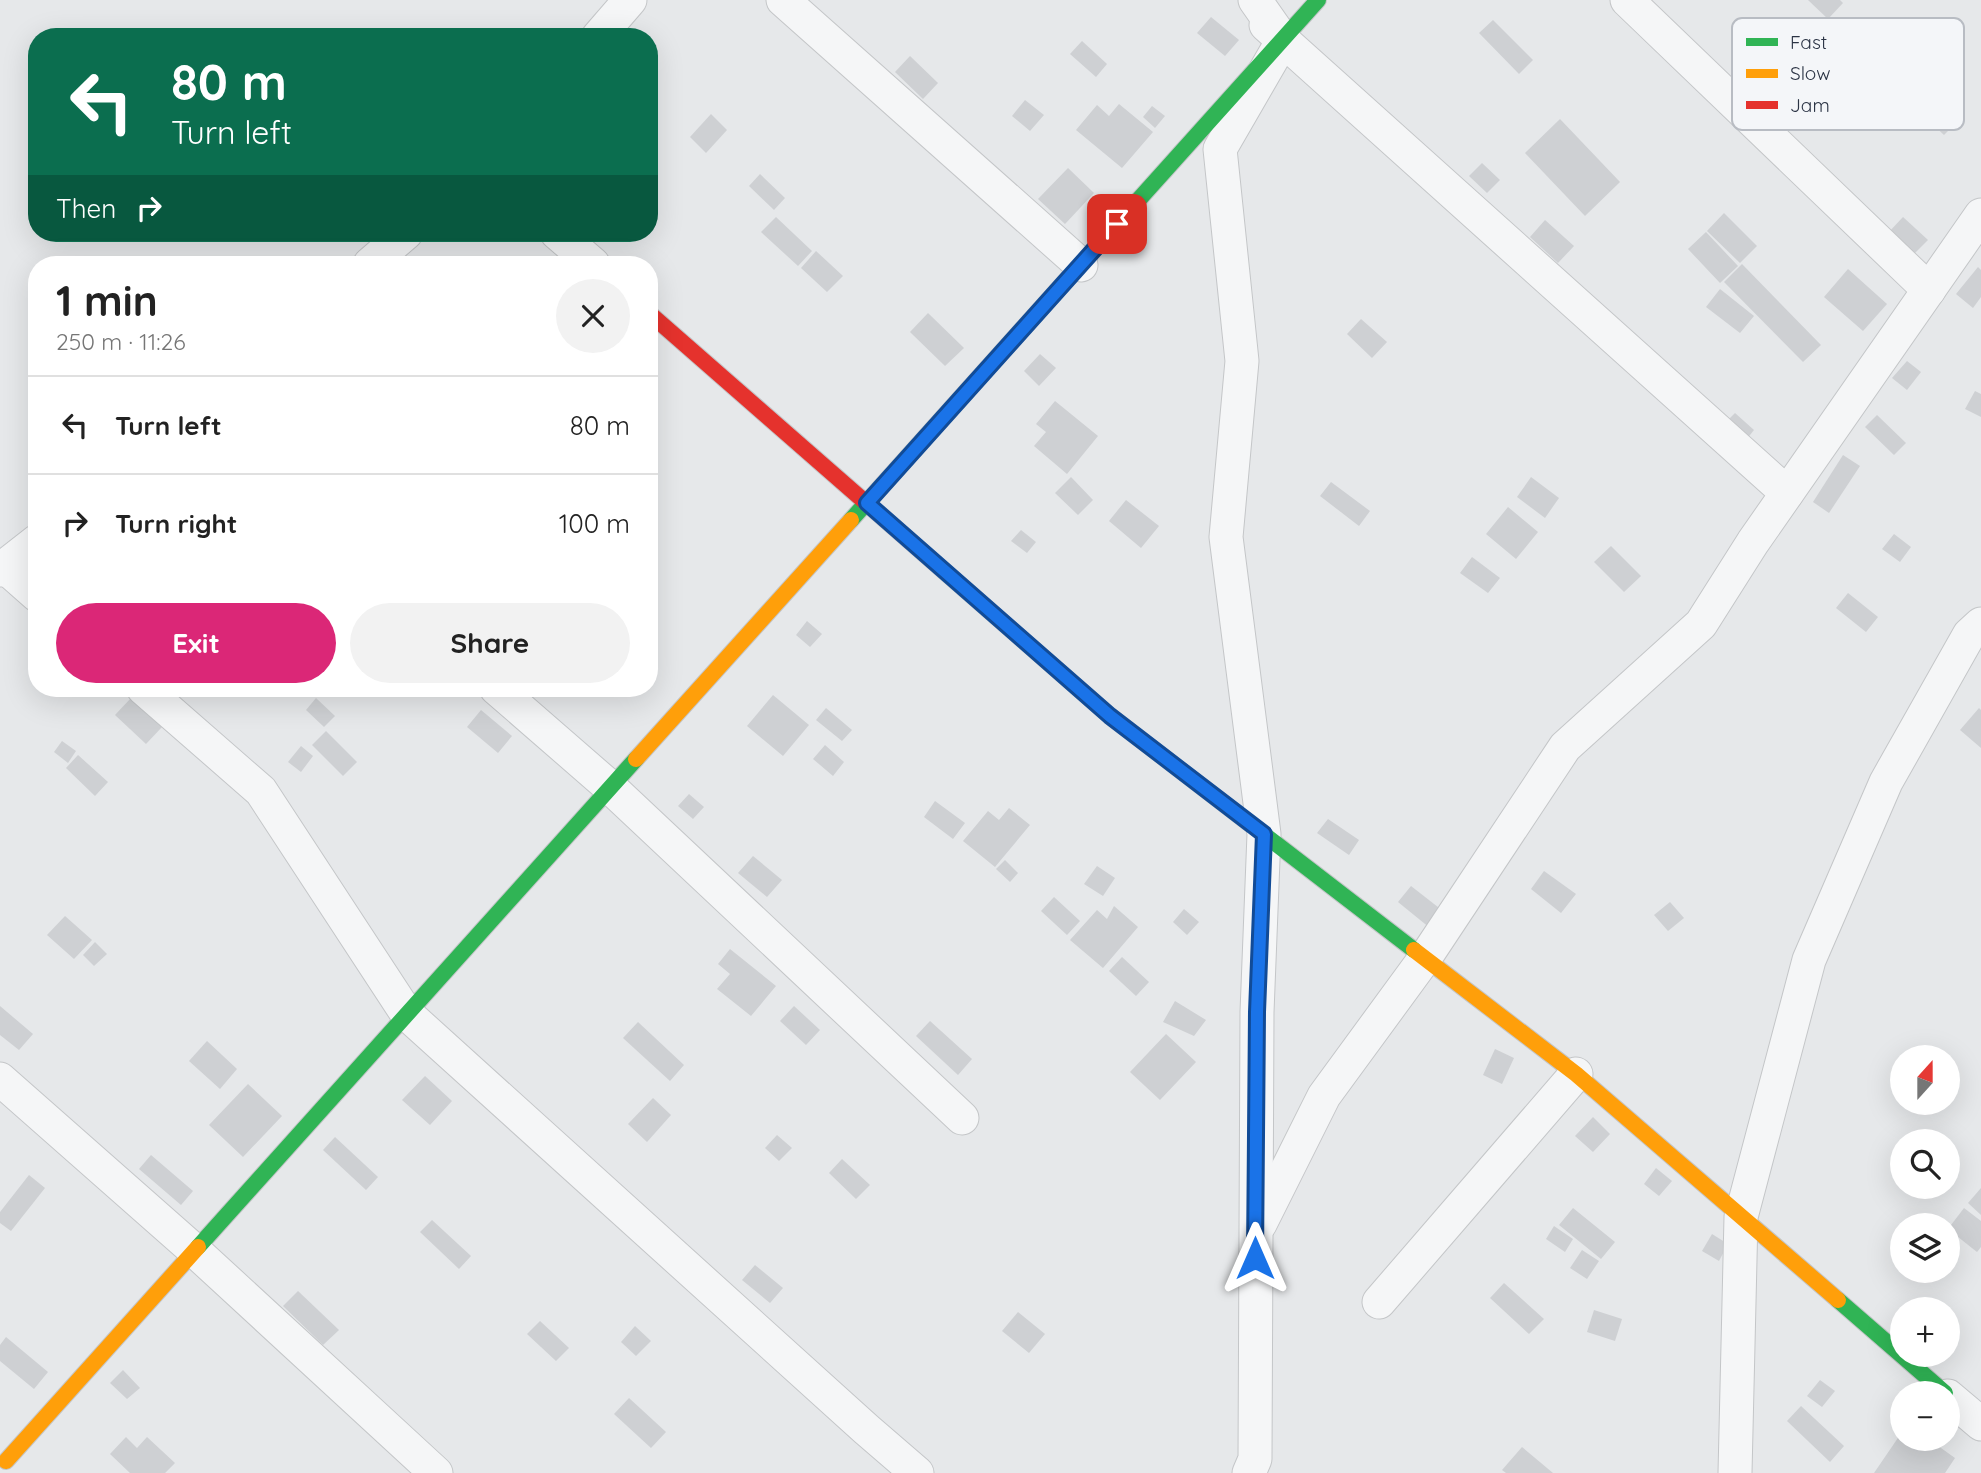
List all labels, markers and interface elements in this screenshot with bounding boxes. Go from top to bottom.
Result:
legend [1732,18,1964,130]
text: Fast [1790,30,1827,54]
text: 80 m [171,51,287,112]
icon: left [56,56,147,147]
text: Slow [1790,61,1831,85]
text: Jam [1790,93,1830,117]
text: Turn left [171,112,292,152]
icon: right [130,189,168,227]
text: Then [56,192,116,225]
pin [1087,194,1147,254]
icon: arrive [1098,205,1136,243]
text: 1 min [56,274,158,327]
button: close [556,279,630,353]
text: 250 m · 11:26 [56,327,186,356]
icon: left [56,406,94,444]
text: Turn left [115,409,222,442]
text: 80 m [570,409,630,442]
icon: right [56,504,94,542]
text: Turn right [115,507,237,540]
text: 100 m [559,507,630,540]
button: Exit [56,603,336,683]
button: Share [350,603,630,683]
north arrow [1890,1045,1960,1115]
map controls [1890,1045,1960,1451]
button: search [1890,1129,1960,1199]
button: layers [1890,1213,1960,1283]
position arrow [1218,1221,1292,1295]
button: + [1890,1297,1960,1367]
button: − [1890,1381,1960,1451]

